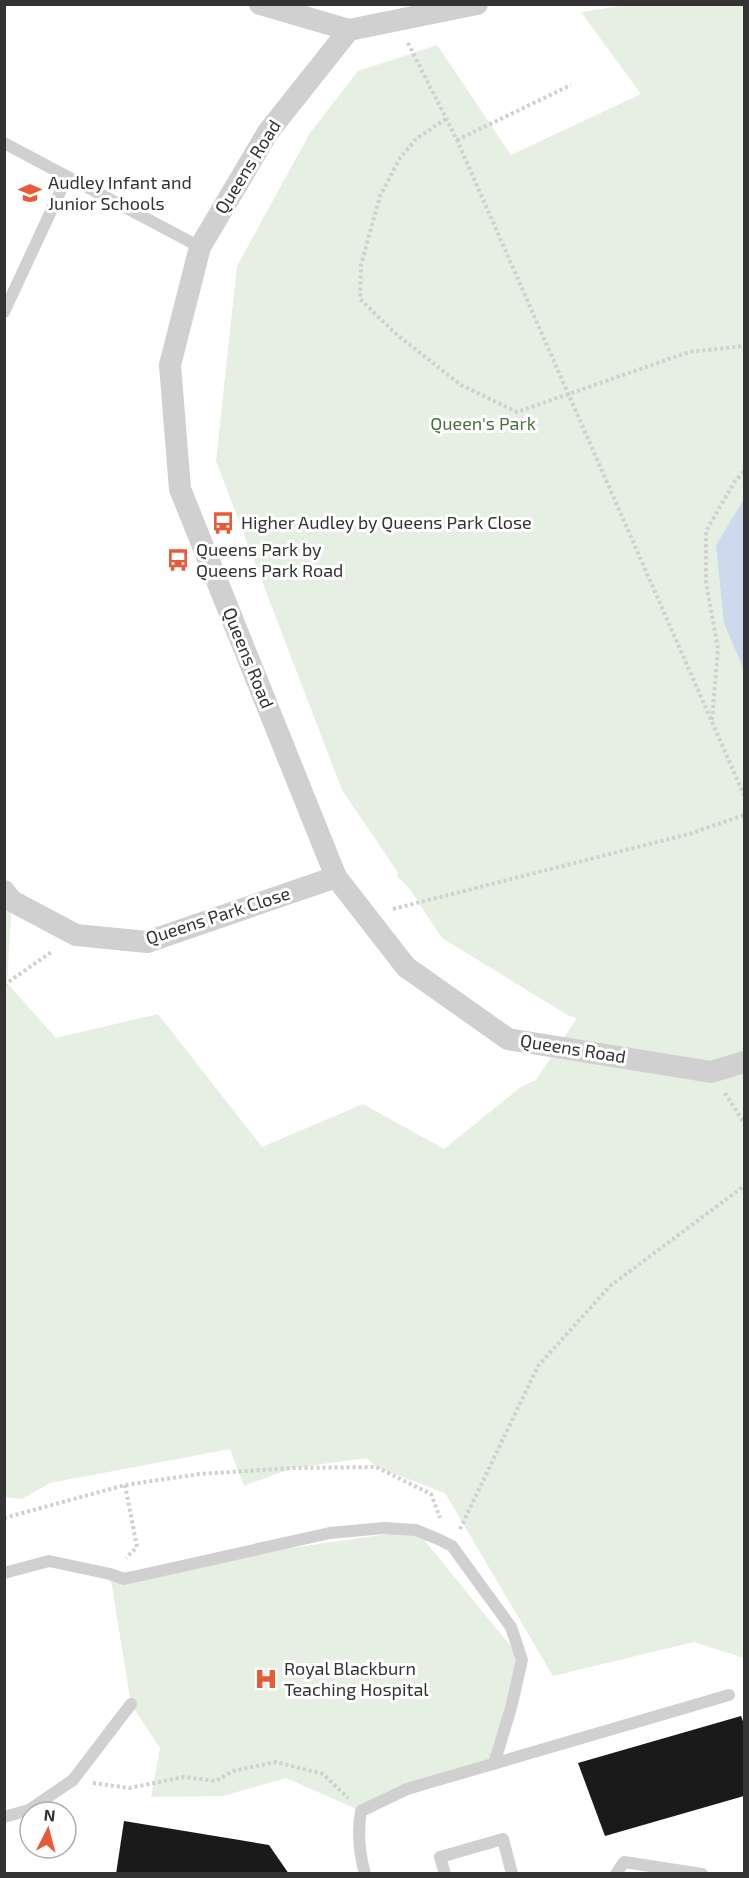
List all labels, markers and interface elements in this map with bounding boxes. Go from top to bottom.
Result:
street label: Queens Road [210,115,285,218]
place label: Audley Infant and Junior Schools [48,171,192,214]
school or university icon: Audley Infant and Junior Schools [17,180,43,206]
park label: Queen's Park [430,412,536,434]
bus stop icon: Higher Audley by Queens Park Close [210,510,236,536]
place label: Higher Audley by Queens Park Close [241,511,532,533]
place label: Queens Park by Queens Park Road [196,538,343,581]
bus stop icon: Queens Park by Queens Park Road [165,547,191,573]
street label: Queens Road [219,604,279,711]
street label: Queens Park Close [143,881,293,949]
street label: Queens Road [519,1029,628,1067]
place label: Royal Blackburn Teaching Hospital [284,1657,429,1700]
hospital icon: Royal Blackburn Teaching Hospital [253,1666,279,1692]
north arrow [18,1800,78,1860]
text: N [43,1805,56,1825]

